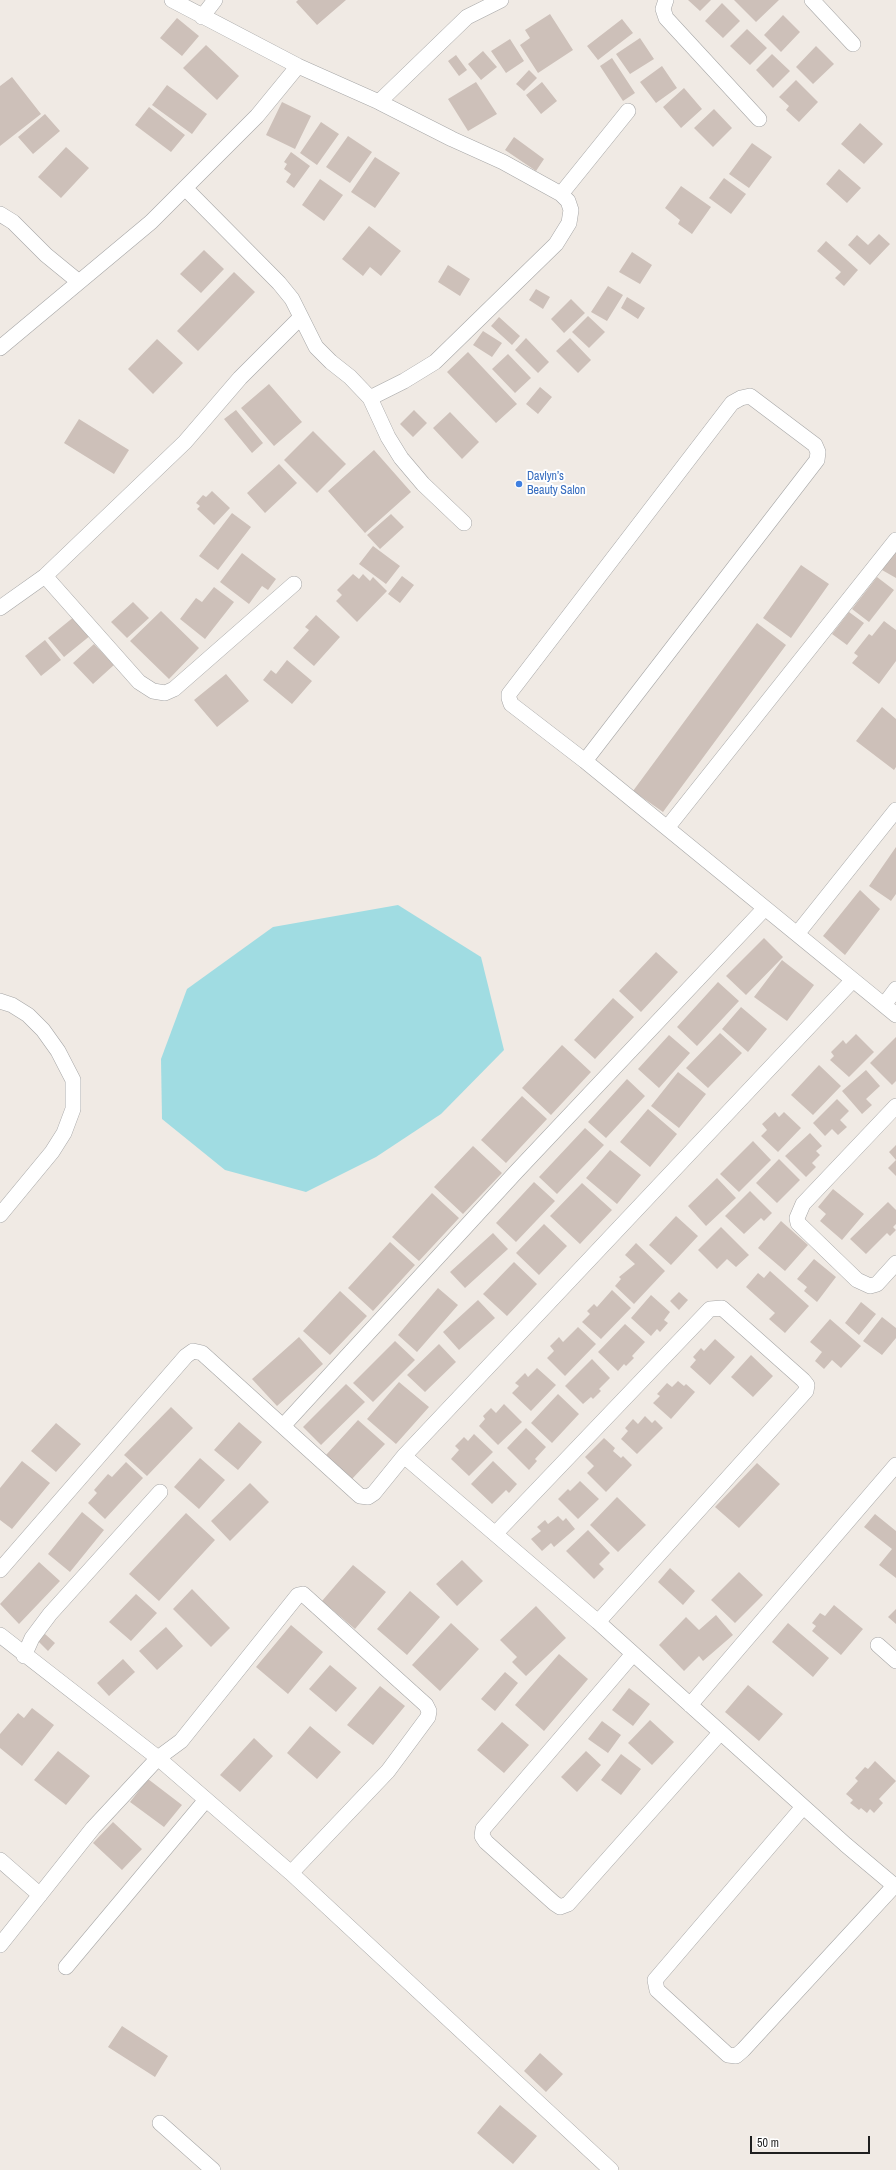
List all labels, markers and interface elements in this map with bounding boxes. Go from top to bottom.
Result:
place label: Davlyn’s Beauty Salon [527,470,586,498]
marker: Davlyn’s Beauty Salon [514,479,524,489]
scale bar [752,2128,872,2154]
text: 50 m [757,2135,779,2151]

